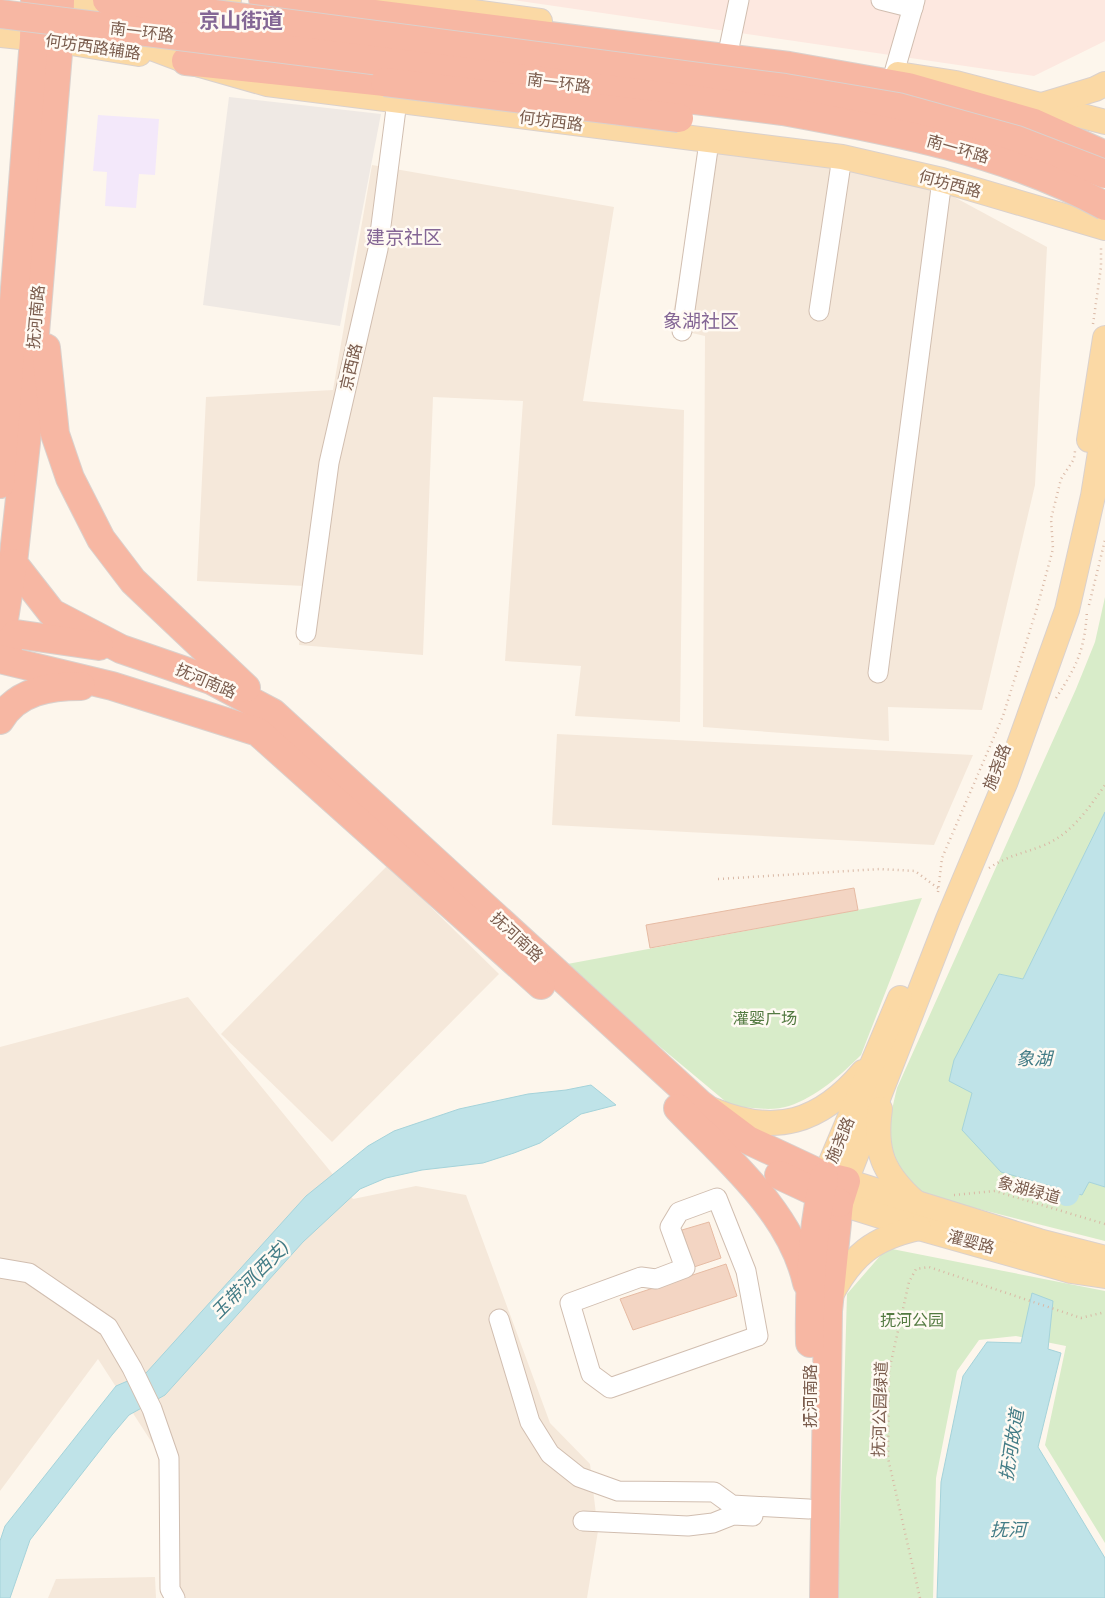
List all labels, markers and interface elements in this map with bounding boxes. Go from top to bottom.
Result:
district label: 京山街道 [199,8,283,34]
street label: 南一环路 [109,19,175,45]
street label: 何坊西路辅路 [44,31,142,63]
street label: 南一环路 [526,70,592,96]
street label: 何坊西路 [518,108,584,134]
street label: 南一环路 [925,131,991,167]
street label: 何坊西路 [917,167,983,201]
district label: 建京社区 [366,226,442,249]
street label: 抚河南路 [24,284,48,350]
district label: 象湖社区 [663,310,739,333]
street label: 京西路 [336,341,366,393]
street label: 抚河南路 [173,660,239,702]
street label: 施尧路 [980,741,1014,793]
street label: 抚河南路 [487,908,547,966]
park label: 灌婴广场 [733,1009,797,1028]
water label: 象湖 [1016,1048,1055,1070]
street label: 施尧路 [822,1114,858,1166]
street label: 象湖绿道 [996,1173,1062,1207]
street label: 灌婴路 [945,1227,997,1257]
water label: 玉带河(西支) [207,1237,293,1323]
park label: 抚河公园 [880,1311,944,1330]
street label: 抚河公园绿道 [869,1361,891,1457]
street label: 抚河南路 [801,1364,820,1428]
water label: 抚河故道 [996,1405,1029,1482]
water label: 抚河 [990,1519,1029,1541]

